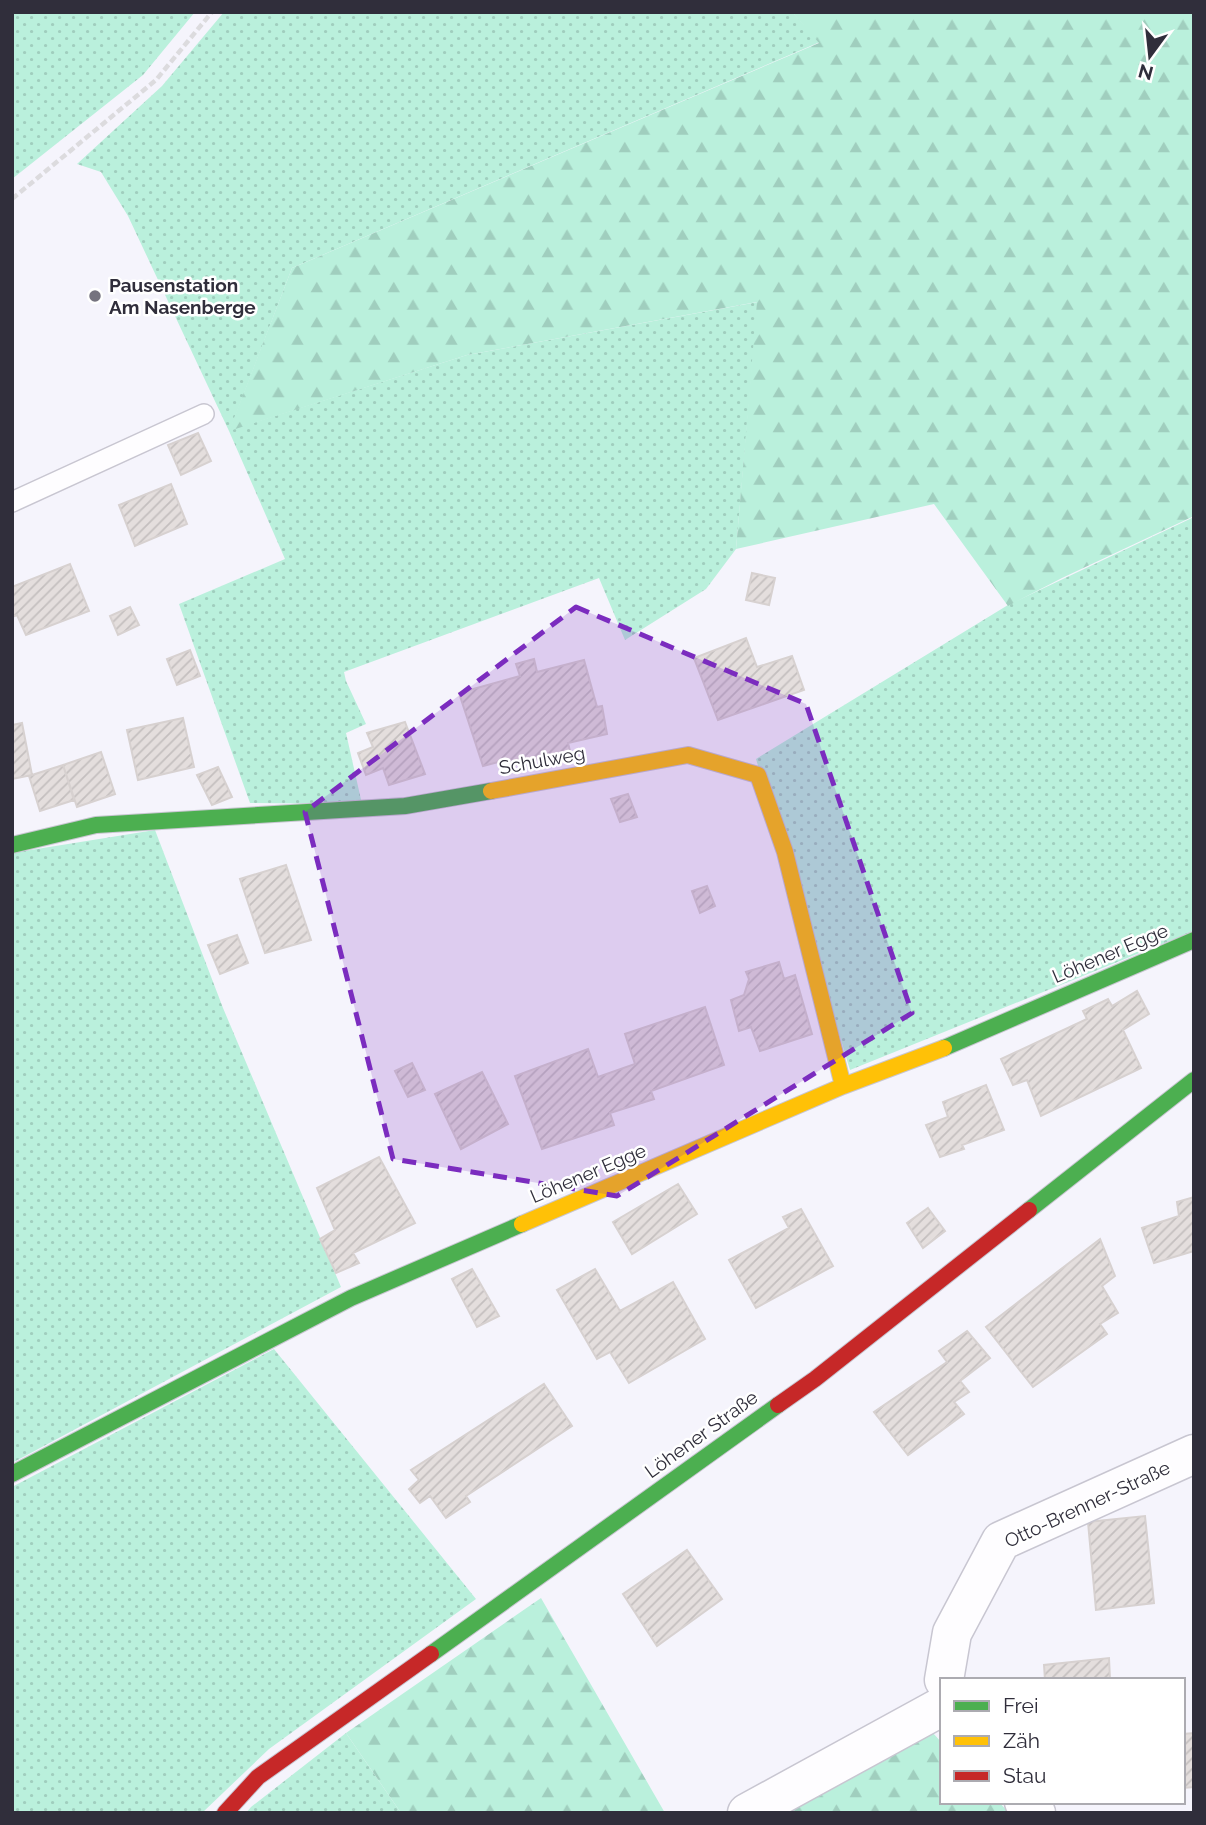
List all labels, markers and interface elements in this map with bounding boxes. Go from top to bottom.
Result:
north arrow [1115,21,1185,91]
text: N [1136,60,1155,85]
place label: Pausenstation Am Nasenberge [109,274,256,318]
marker: Pausenstation Am Nasenberge [87,288,103,304]
street label: Schulweg [497,742,587,778]
street label: Löhener Egge [1049,919,1171,987]
street label: Löhener Egge [527,1139,649,1207]
street label: Löhener Straße [640,1386,762,1482]
street label: Otto-Brenner-Straße [1001,1456,1173,1552]
legend [940,1678,1185,1804]
text: Frei [1003,1693,1039,1718]
text: Zäh [1003,1728,1040,1753]
text: Stau [1003,1763,1047,1788]

